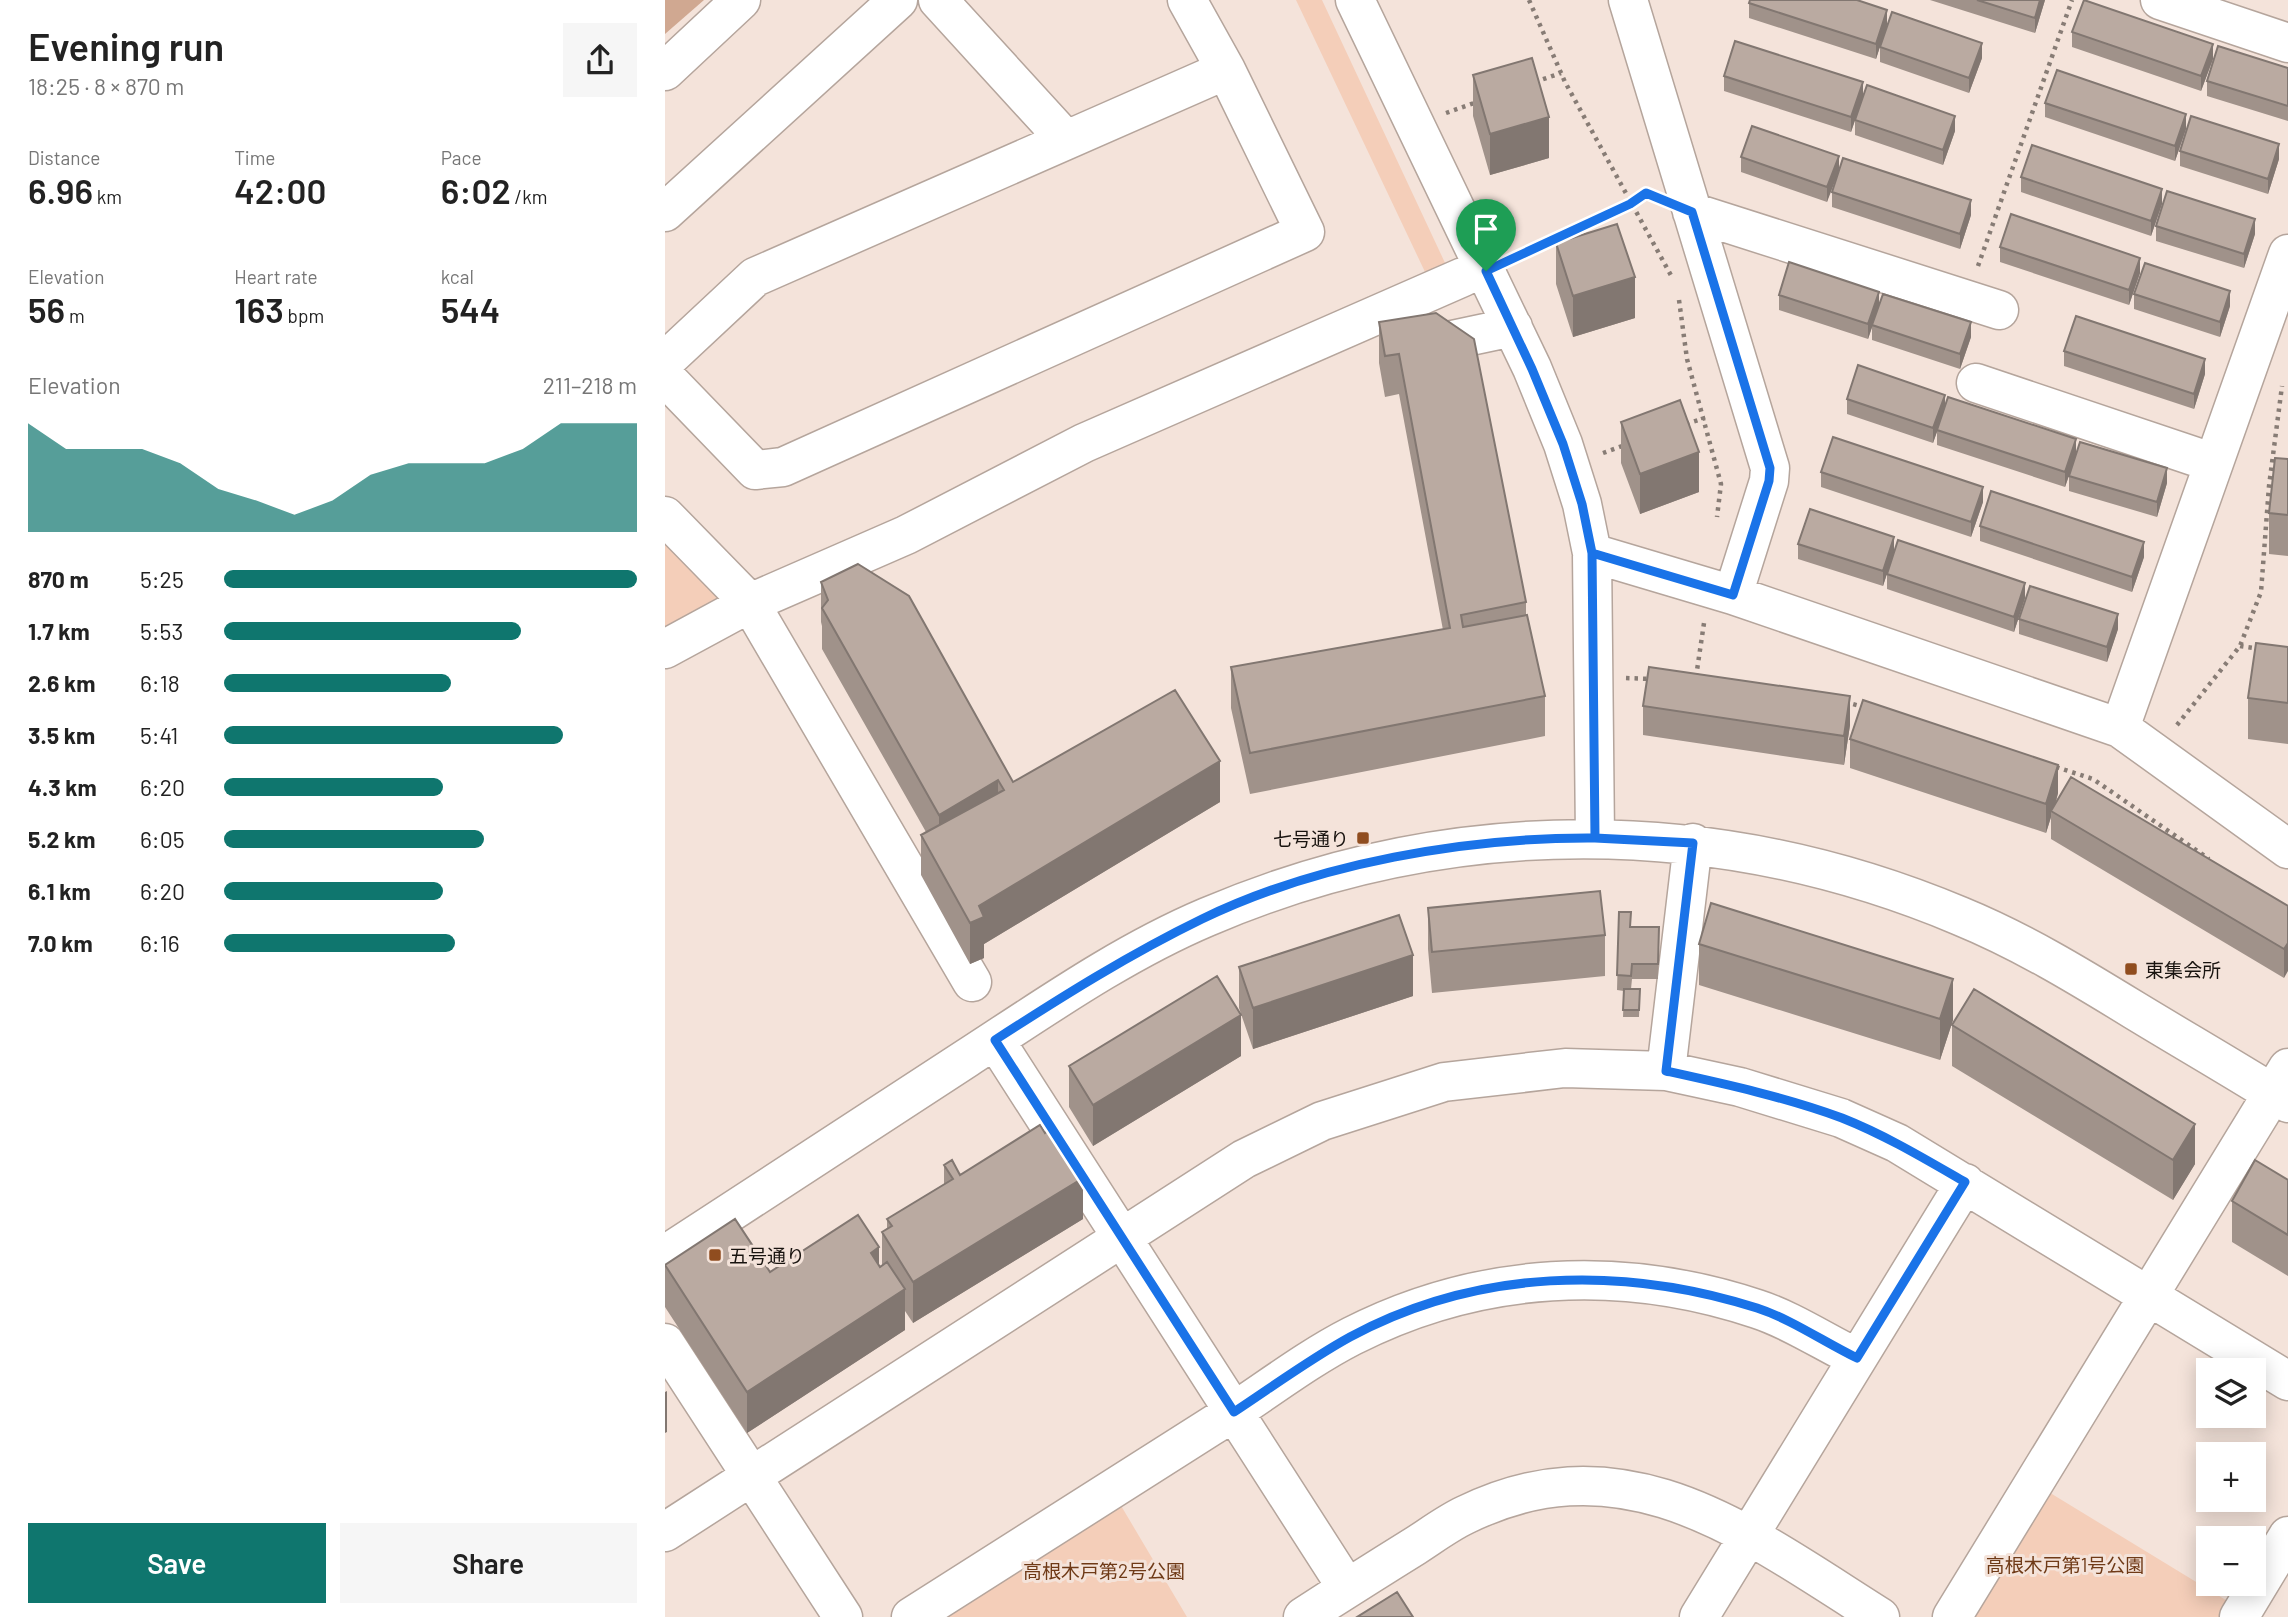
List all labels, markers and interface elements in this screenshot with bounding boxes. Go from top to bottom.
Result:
text: Evening run [28,23,224,69]
button: share [563,23,637,97]
text: 18:25 · 8 × 870 m [28,72,184,100]
text: Distance [28,146,100,169]
text: Time [234,146,275,169]
text: Pace [441,146,482,169]
text: 6.96 [28,169,93,211]
text: 42:00 [234,169,326,211]
text: 6:02 [441,169,511,211]
text: km [93,185,122,208]
text: /km [511,185,547,208]
pin [1456,199,1516,271]
icon: arrive [1467,210,1505,248]
text: Elevation [28,265,105,288]
text: Heart rate [234,265,318,288]
text: kcal [441,265,474,288]
text: 56 [28,288,65,330]
text: 163 [234,288,284,330]
text: 544 [441,288,500,330]
text: m [65,304,85,327]
text: bpm [284,304,324,327]
text: Elevation [28,371,121,399]
text: 211–218 m [543,371,637,399]
text: 870 m [28,565,89,593]
text: 5:25 [140,565,184,593]
text: 1.7 km [28,617,90,645]
text: 5:53 [140,617,183,645]
text: 2.6 km [28,669,96,697]
text: 6:18 [140,669,180,697]
text: 3.5 km [28,721,95,749]
text: 5:41 [140,721,178,749]
text: 4.3 km [28,773,97,801]
text: 6:20 [140,773,185,801]
text: 5.2 km [28,825,96,853]
text: 6:05 [140,825,184,853]
place label: 七号通り [1273,827,1349,850]
marker: 七号通り [1355,830,1371,846]
text: 6.1 km [28,877,91,905]
text: 6:20 [140,877,185,905]
text: 7.0 km [28,929,93,957]
text: 6:16 [140,929,180,957]
place label: 東集会所 [2145,958,2221,981]
marker: 東集会所 [2123,961,2139,977]
place label: 五号通り [729,1244,805,1267]
marker: 五号通り [707,1247,723,1263]
map controls [2196,1358,2266,1596]
button: layers [2196,1358,2266,1428]
button: + [2196,1442,2266,1512]
button: Save [28,1523,326,1603]
button: Share [340,1523,637,1603]
button: − [2196,1526,2266,1596]
park label: 高根木戸第1号公園 [1986,1553,2144,1576]
park label: 高根木戸第2号公園 [1023,1559,1185,1582]

